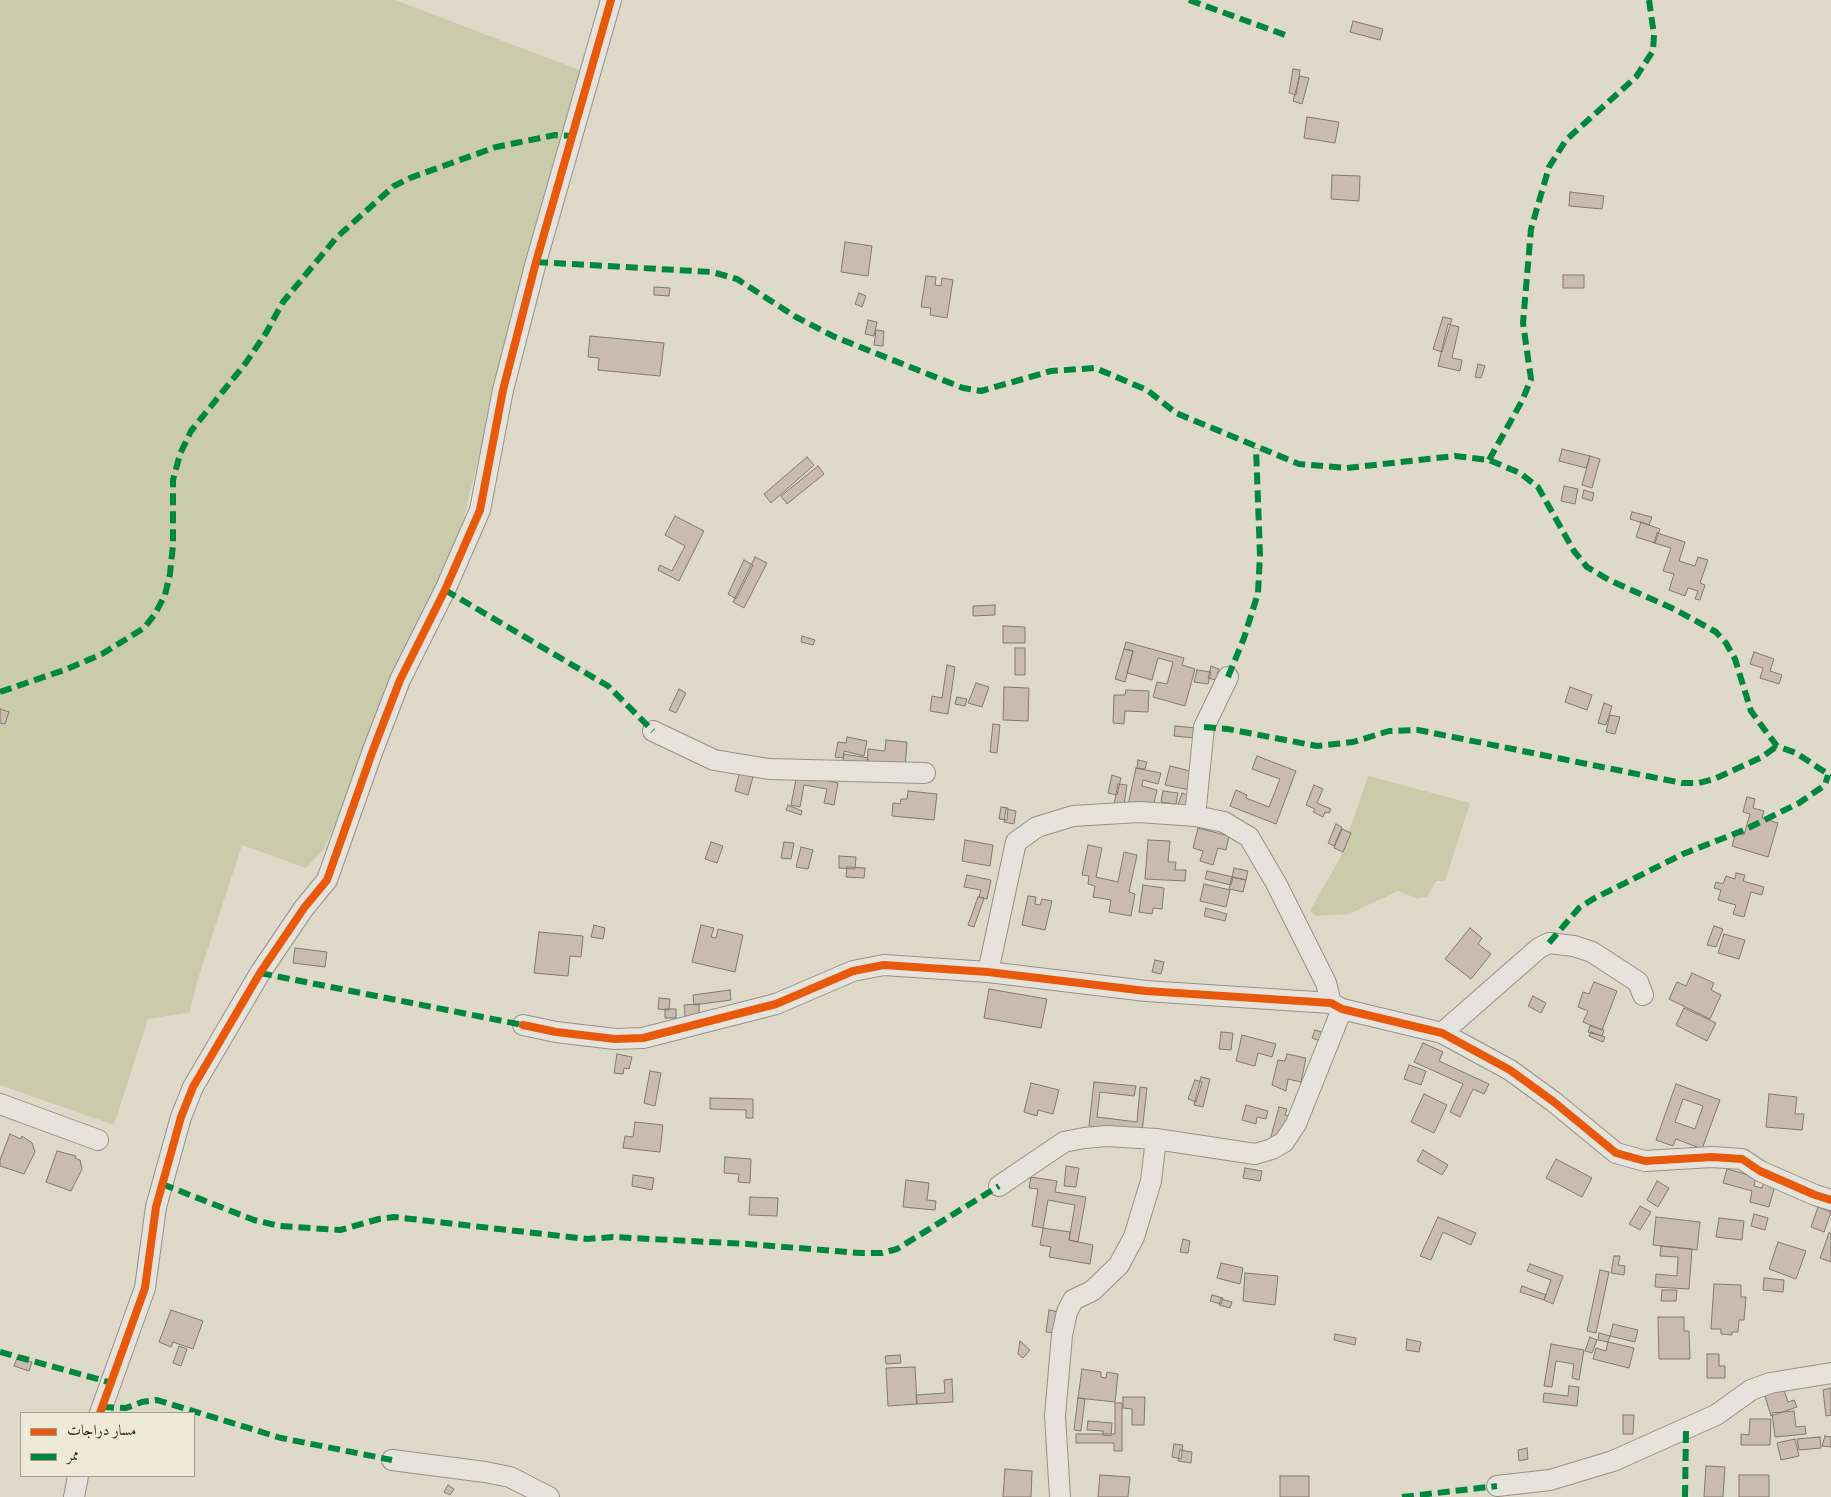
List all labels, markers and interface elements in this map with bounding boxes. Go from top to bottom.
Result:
legend [20,1412,195,1477]
text: مسار دراجات [67,1421,136,1439]
text: ممر [67,1446,79,1464]

